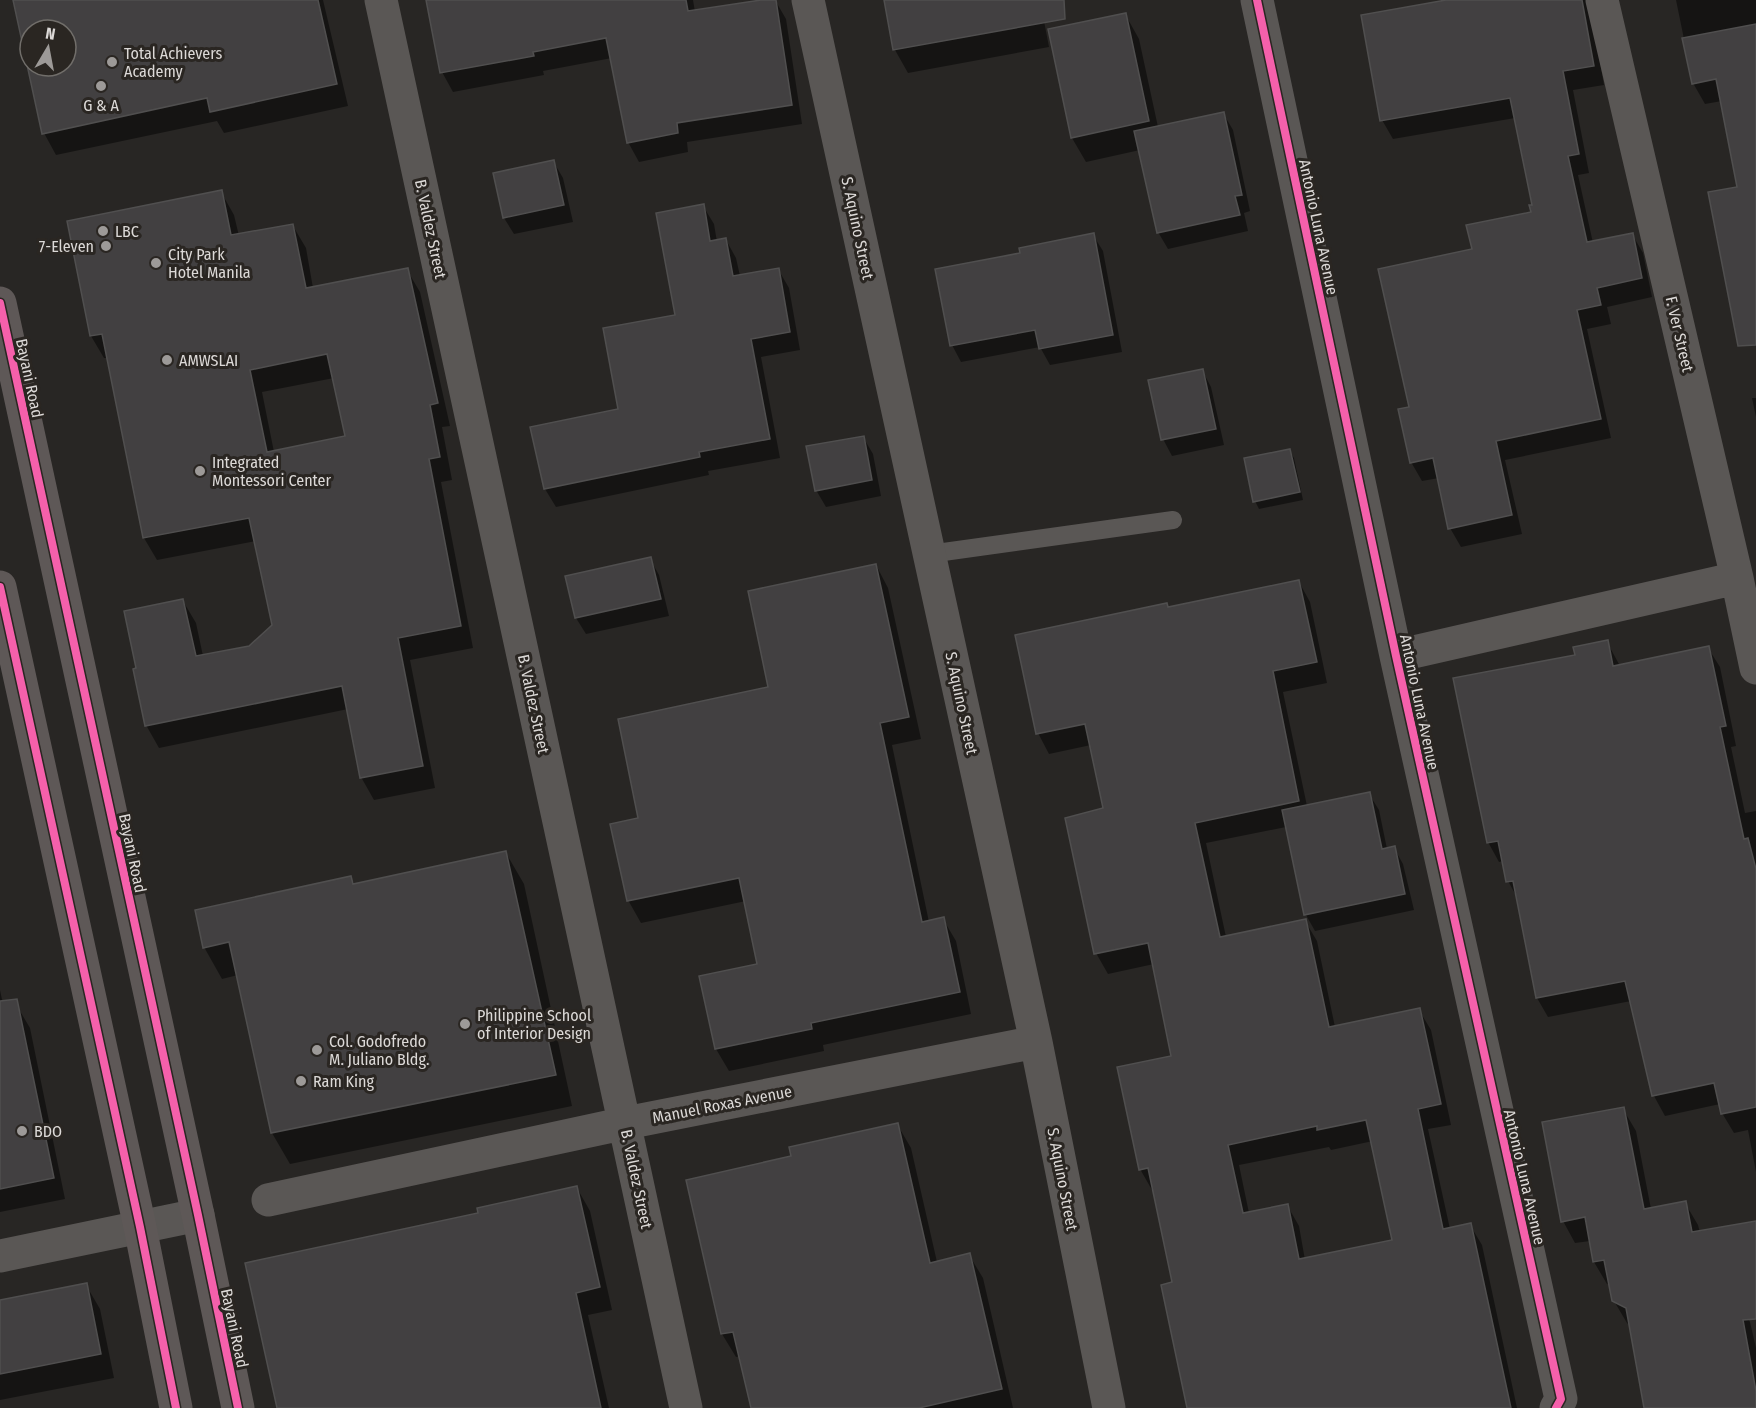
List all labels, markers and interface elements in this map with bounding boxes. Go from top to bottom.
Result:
north arrow [18,18,78,78]
text: N [44,24,57,44]
place label: Total Achievers Academy [124,44,223,81]
marker: Total Achievers Academy [105,55,119,69]
marker: G & A [94,79,108,93]
place label: G & A [83,96,119,115]
street label: Antonio Luna Avenue [1295,158,1342,297]
street label: S. Aquino Street [837,175,878,282]
street label: B. Valdez Street [411,178,450,281]
place label: LBC [115,222,139,241]
marker: LBC [96,224,110,238]
place label: 7-Eleven [39,237,94,256]
marker: 7-Eleven [99,239,113,253]
place label: City Park Hotel Manila [168,245,251,282]
marker: City Park Hotel Manila [149,256,163,270]
street label: F. Ver Street [1662,294,1698,375]
street label: Bayani Road [12,337,47,419]
place label: AMWSLAI [179,351,238,370]
marker: AMWSLAI [160,353,174,367]
place label: Integrated Montessori Center [212,453,331,490]
marker: Integrated Montessori Center [193,464,207,478]
street label: Antonio Luna Avenue [1396,633,1443,772]
street label: S. Aquino Street [941,650,982,757]
street label: B. Valdez Street [514,653,553,756]
street label: Bayani Road [115,812,150,894]
place label: Philippine School of Interior Design [477,1006,591,1043]
marker: Philippine School of Interior Design [458,1017,472,1031]
place label: Col. Godofredo M. Juliano Bldg. [329,1032,429,1069]
marker: Col. Godofredo M. Juliano Bldg. [310,1043,324,1057]
place label: Ram King [313,1072,374,1091]
marker: Ram King [294,1074,308,1088]
street label: Manuel Roxas Avenue [651,1082,794,1127]
street label: Antonio Luna Avenue [1500,1108,1549,1247]
place label: BDO [34,1122,62,1141]
marker: BDO [15,1124,29,1138]
street label: S. Aquino Street [1043,1126,1082,1233]
street label: B. Valdez Street [617,1128,656,1231]
street label: Bayani Road [217,1287,252,1369]

